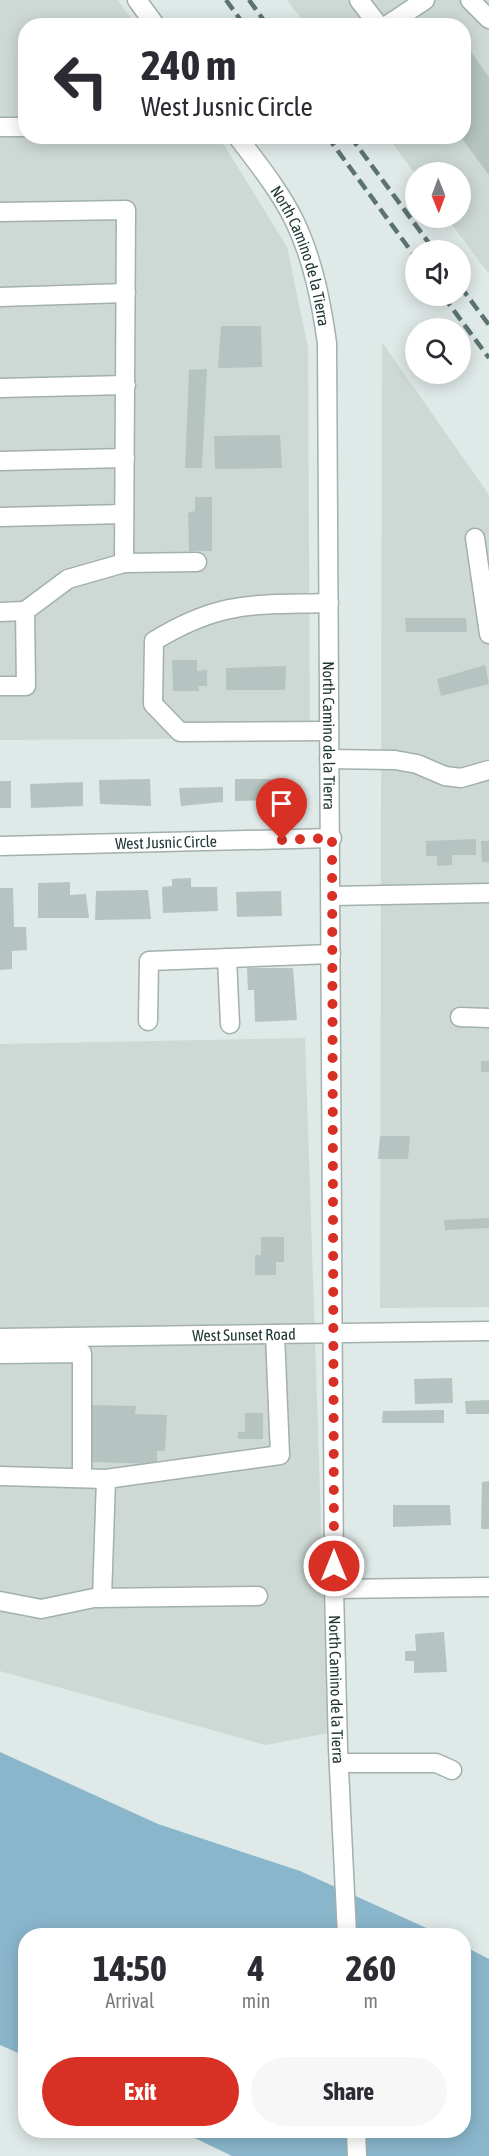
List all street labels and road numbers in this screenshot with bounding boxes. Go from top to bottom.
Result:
street label: North Camino de la Tierra [267,182,333,327]
street label: North Camino de la Tierra [320,661,339,810]
street label: West Jusnic Circle [115,832,217,852]
street label: West Sunset Road [192,1325,296,1344]
street label: North Camino de la Tierra [326,1615,348,1764]

